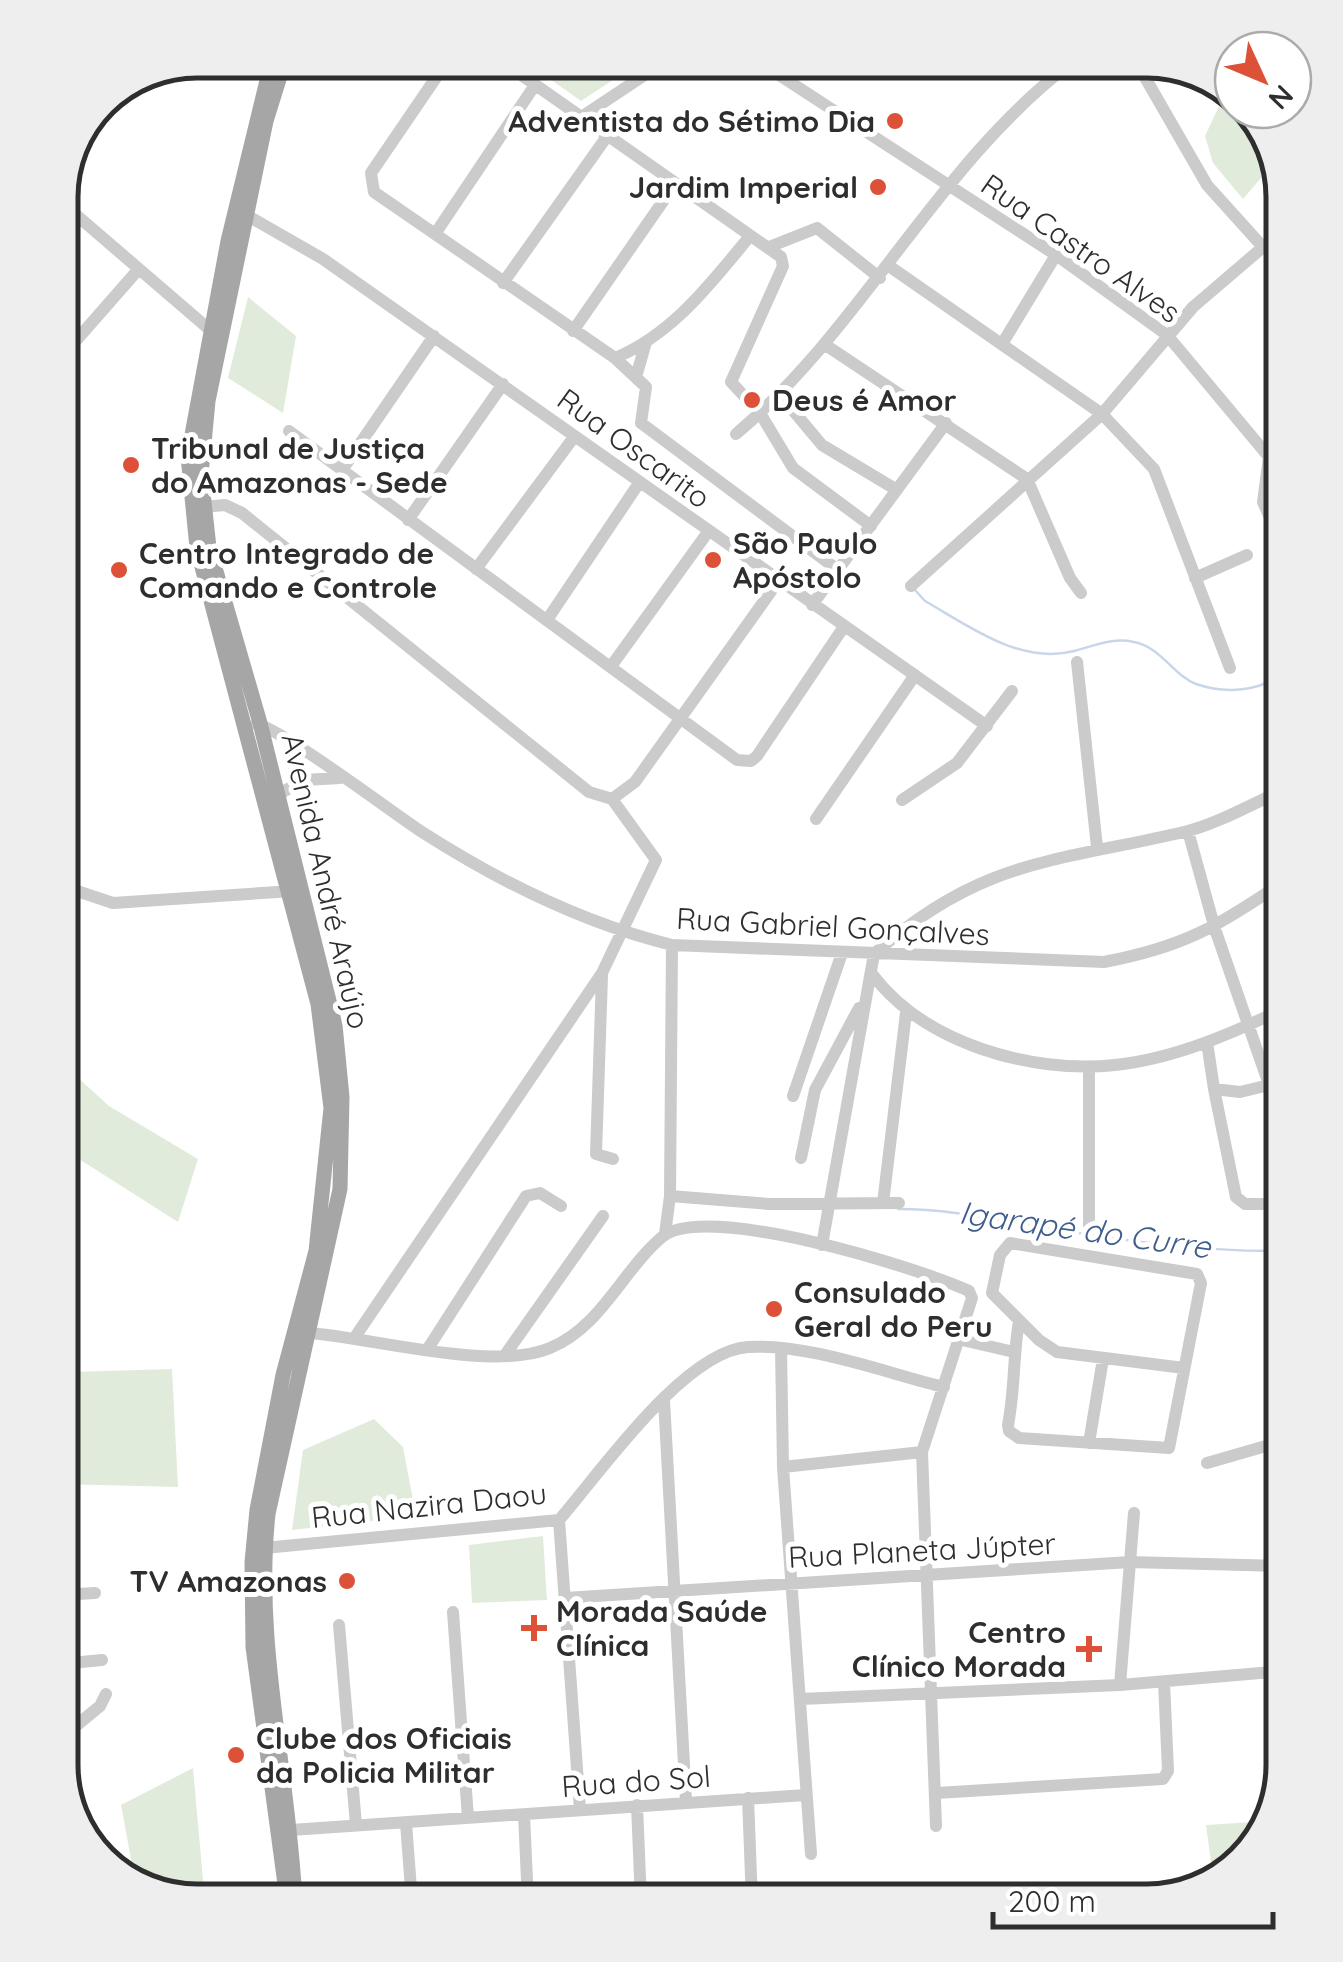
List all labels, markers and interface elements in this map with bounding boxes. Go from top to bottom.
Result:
north arrow [1213,30,1313,130]
text: N [1262,78,1301,117]
place label: Adventista do Sétimo Dia [508,102,875,140]
marker: Adventista do Sétimo Dia [884,110,906,132]
street label: Rua Castro Alves [974,165,1188,331]
place label: Jardim Imperial [629,168,858,206]
marker: Jardim Imperial [867,176,889,198]
street label: Rua Oscarito [550,380,718,516]
place label: Deus é Amor [772,381,957,419]
marker: Deus é Amor [741,389,763,411]
place label: Tribunal de Justiça do Amazonas - Sede [151,429,448,501]
marker: Tribunal de Justiça do Amazonas - Sede [120,454,142,476]
place label: São Paulo Apóstolo [733,524,877,596]
place label: Centro Integrado de Comando e Controle [139,534,437,606]
marker: São Paulo Apóstolo [702,549,724,571]
marker: Centro Integrado de Comando e Controle [108,559,130,581]
street label: Avenida André Araújo [273,729,379,1033]
street label: Rua Gabriel Gonçalves [675,899,991,953]
water label: Igarapé do Curre [957,1192,1215,1267]
place label: Consulado Geral do Peru [794,1273,993,1345]
marker: Consulado Geral do Peru [763,1298,785,1320]
street label: Rua Nazira Daou [309,1474,549,1536]
street label: Rua Planeta Júpter [787,1524,1057,1576]
place label: TV Amazonas [129,1562,327,1600]
marker: TV Amazonas [336,1570,358,1592]
place label: Morada Saúde Clínica [556,1592,767,1664]
place label: Centro Clínico Morada [852,1613,1066,1685]
marker: Morada Saúde Clínica [521,1615,547,1641]
marker: Centro Clínico Morada [1076,1636,1102,1662]
place label: Clube dos Oficiais da Policia Militar [256,1719,512,1791]
marker: Clube dos Oficiais da Policia Militar [225,1744,247,1766]
street label: Rua do Sol [560,1757,712,1805]
scale bar [993,1867,1273,1929]
text: 200 m [1008,1882,1096,1920]

